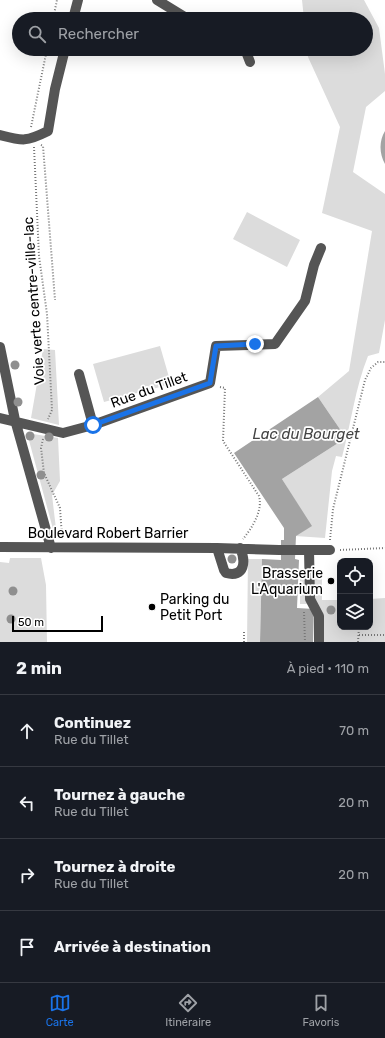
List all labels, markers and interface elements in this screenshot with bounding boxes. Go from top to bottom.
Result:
search box [12,12,373,56]
icon: search [26,23,48,45]
text: Rechercher [58,25,139,43]
street label: Voie verte centre-ville-lac [20,216,48,386]
route end [246,335,264,353]
street label: Rue du Tillet [108,368,190,412]
route start [84,416,102,434]
water label: Lac du Bourget [252,425,360,443]
street label: Boulevard Robert Barrier [28,525,189,542]
map controls [337,558,373,630]
button: locate [337,558,373,594]
place label: Brasserie L'Aquarium [251,565,323,598]
marker: Brasserie L'Aquarium [326,576,336,586]
place label: Parking du Petit Port [160,591,230,624]
button: layers [337,594,373,630]
marker: Parking du Petit Port [147,602,157,612]
scale bar [12,614,103,633]
text: 50 m [18,616,44,629]
text: 2 min [16,658,62,678]
text: À pied · 110 m [287,661,369,676]
text: Continuez [54,714,131,732]
icon: ahead [16,720,38,742]
text: 70 m [339,723,369,738]
text: Rue du Tillet [54,732,129,747]
text: Tournez à gauche [54,786,185,804]
icon: left [16,792,38,814]
text: 20 m [338,795,369,810]
text: Rue du Tillet [54,804,129,819]
text: Tournez à droite [54,858,175,876]
icon: right [16,864,38,886]
text: 20 m [338,867,369,882]
text: Rue du Tillet [54,876,129,891]
icon: arrive [16,936,38,958]
text: Arrivée à destination [54,938,211,956]
tab: Carte [46,992,74,1029]
tab: Itinéraire [165,992,211,1029]
tab: Favoris [303,992,339,1029]

